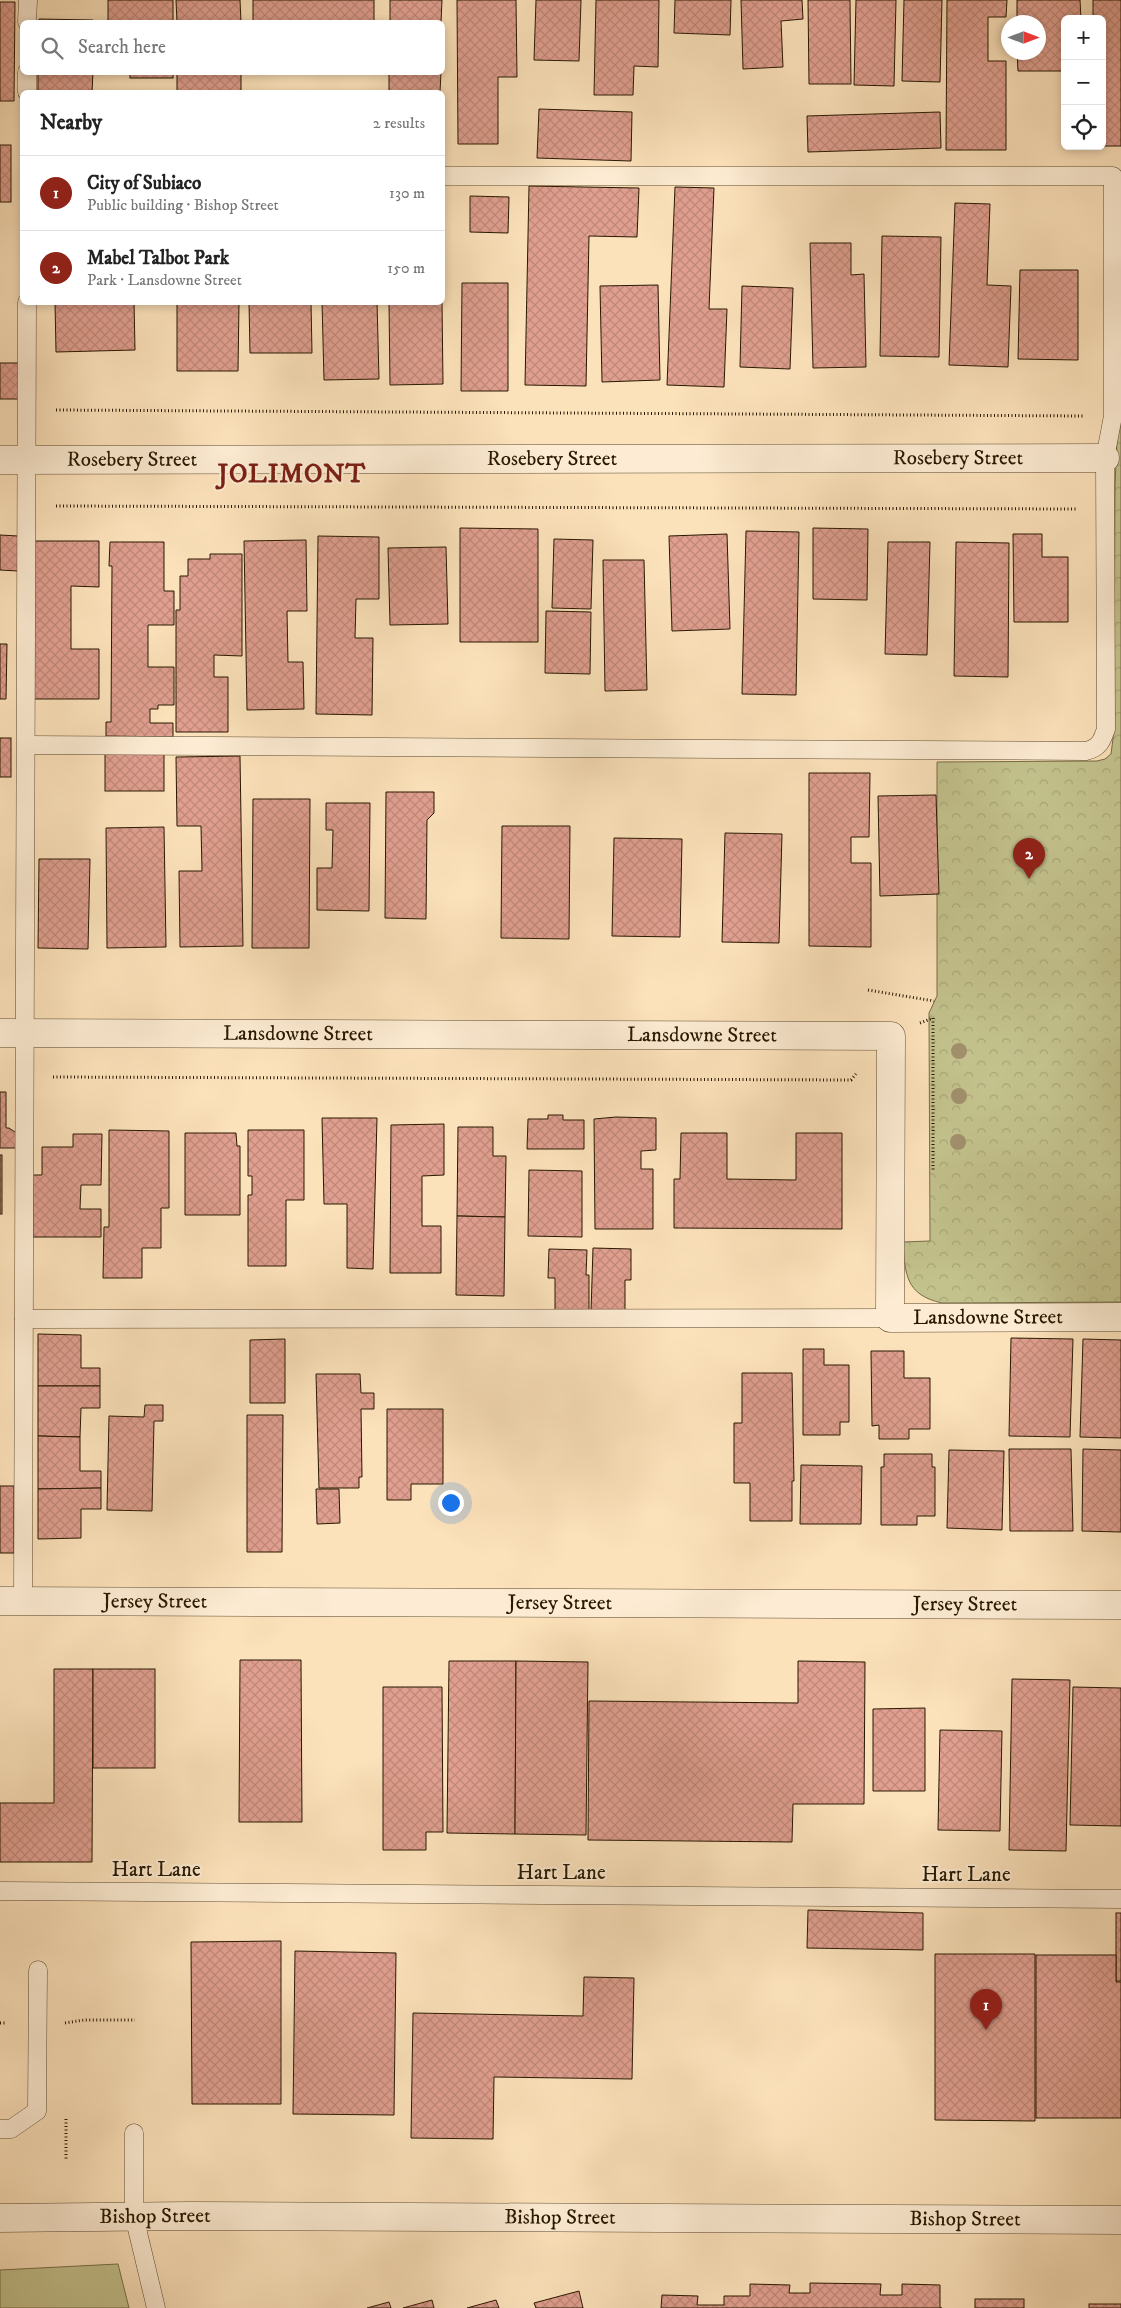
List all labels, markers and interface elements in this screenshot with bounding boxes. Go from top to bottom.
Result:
north arrow [1001,15,1046,60]
map controls [1061,15,1106,150]
button: + [1061,15,1106,60]
search box [20,20,445,75]
icon: search [38,34,66,62]
text: Search here [78,36,166,59]
button: − [1061,60,1106,105]
button: locate [1061,105,1106,150]
text: Nearby [40,110,102,136]
text: 2 results [373,113,425,133]
text: City of Subiaco [87,172,201,195]
text: 1 [53,183,59,203]
text: 130 m [389,183,425,203]
text: Public building · Bishop Street [87,195,279,215]
text: Mabel Talbot Park [87,247,229,270]
text: 2 [52,258,60,278]
text: 150 m [387,258,425,278]
text: Park · Lansdowne Street [87,270,242,290]
street label: Rosebery Street [893,445,1023,471]
street label: Rosebery Street [487,446,617,472]
street label: Rosebery Street [67,447,197,473]
district label: JOLIMONT [215,458,366,491]
pin: 2 [1013,838,1045,879]
street label: Lansdowne Street [223,1021,373,1047]
street label: Lansdowne Street [627,1022,777,1049]
street label: Lansdowne Street [913,1304,1063,1331]
your location [438,1490,464,1516]
street label: Jersey Street [101,1588,208,1615]
street label: Jersey Street [506,1590,613,1616]
street label: Jersey Street [911,1591,1018,1618]
street label: Hart Lane [111,1857,201,1883]
street label: Hart Lane [516,1860,606,1886]
street label: Hart Lane [921,1862,1011,1888]
pin: 1 [970,1989,1002,2030]
street label: Bishop Street [99,2203,211,2230]
street label: Bishop Street [504,2204,616,2231]
street label: Bishop Street [909,2206,1021,2233]

